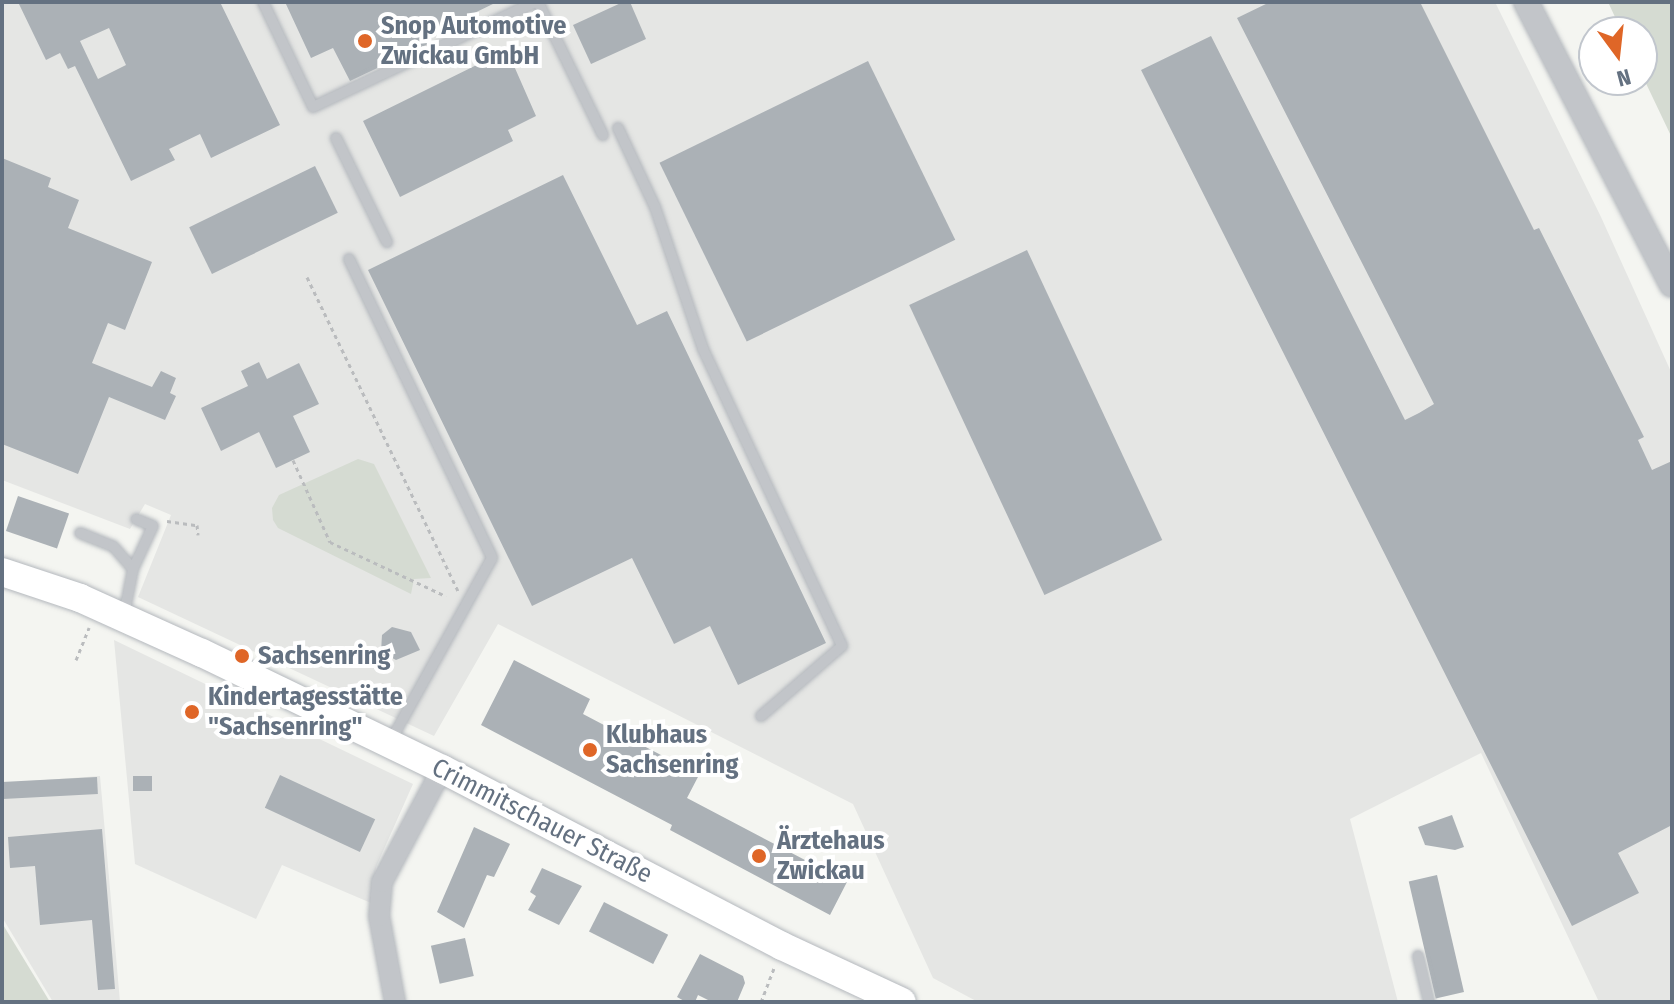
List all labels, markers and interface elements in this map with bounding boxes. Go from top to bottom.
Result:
place label: Snop Automotive Zwickau GmbH [381,10,567,72]
north arrow [1578,16,1658,96]
marker: Snop Automotive Zwickau GmbH [356,32,374,50]
text: N [1614,63,1634,92]
place label: Sachsenring [258,640,390,672]
marker: Sachsenring [233,647,251,665]
place label: Kindertagesstätte "Sachsenring" [208,681,403,742]
marker: Kindertagesstätte "Sachsenring" [183,703,201,721]
place label: Klubhaus Sachsenring [606,719,738,780]
marker: Klubhaus Sachsenring [581,741,599,759]
street label: Crimmitschauer Straße [427,752,657,890]
place label: Ärztehaus Zwickau [777,825,885,886]
marker: Ärztehaus Zwickau [748,845,770,867]

